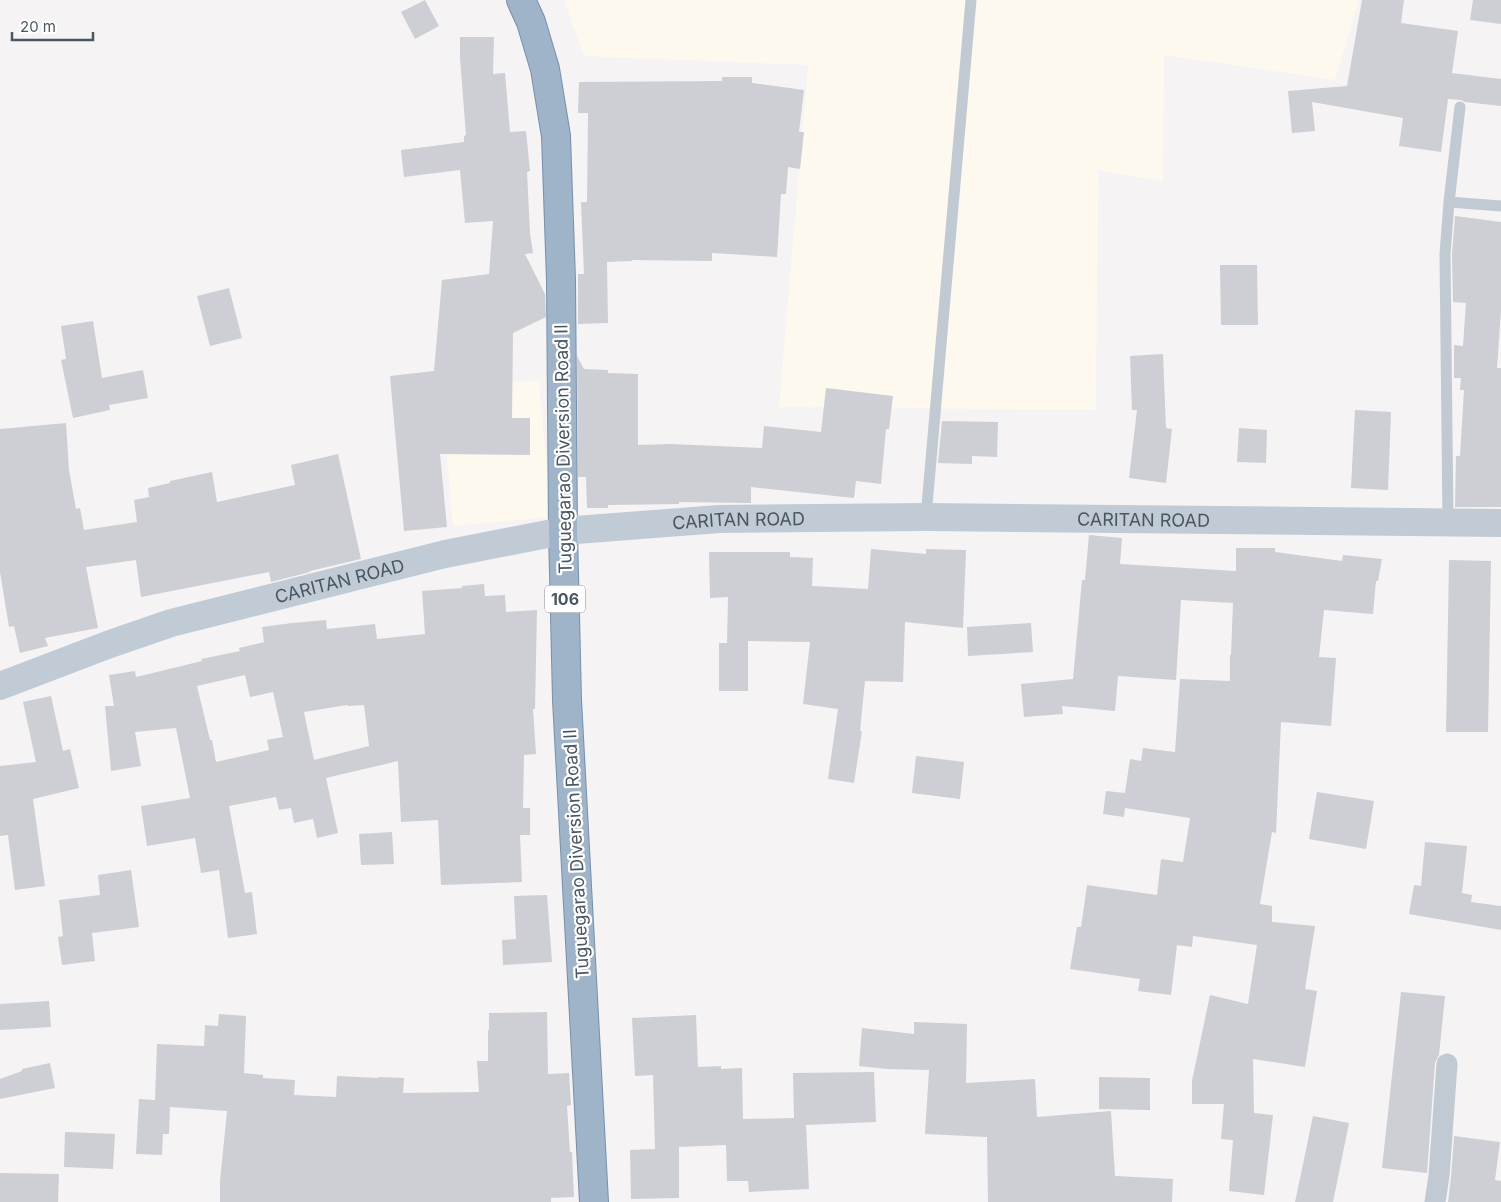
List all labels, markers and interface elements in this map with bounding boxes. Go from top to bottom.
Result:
scale bar [12,10,94,42]
text: 20 m [20,17,56,36]
street label: Tuguegarao Diversion Road Ⅱ [550,324,576,574]
street label: CARITAN ROAD [671,508,805,533]
street label: CARITAN ROAD [1077,508,1210,530]
street label: CARITAN ROAD [272,554,407,607]
road number: 106 [545,586,585,612]
street label: Tuguegarao Diversion Road Ⅱ [559,729,593,979]

